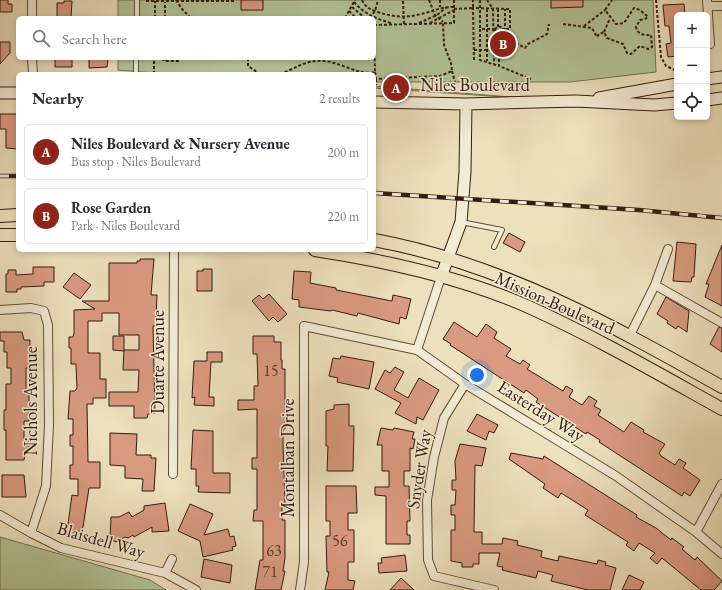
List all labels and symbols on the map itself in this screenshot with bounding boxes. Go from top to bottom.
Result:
pin: B [490,29,516,59]
pin: A [383,73,409,103]
street label: Niles Boulevard [420,73,531,96]
street label: Mission Boulevard [492,266,620,340]
street label: Duarte Avenue [146,310,169,414]
street label: Nichols Avenue [19,346,42,456]
house number: 15 [263,360,279,381]
your location [467,365,487,385]
street label: Easterday Way [493,375,589,446]
street label: Montalban Drive [276,398,299,518]
street label: Snyder Way [401,428,436,510]
street label: Blaisdell Way [55,516,148,563]
house number: 56 [332,530,348,551]
house number: 63 [266,540,282,561]
house number: 71 [262,561,278,582]

